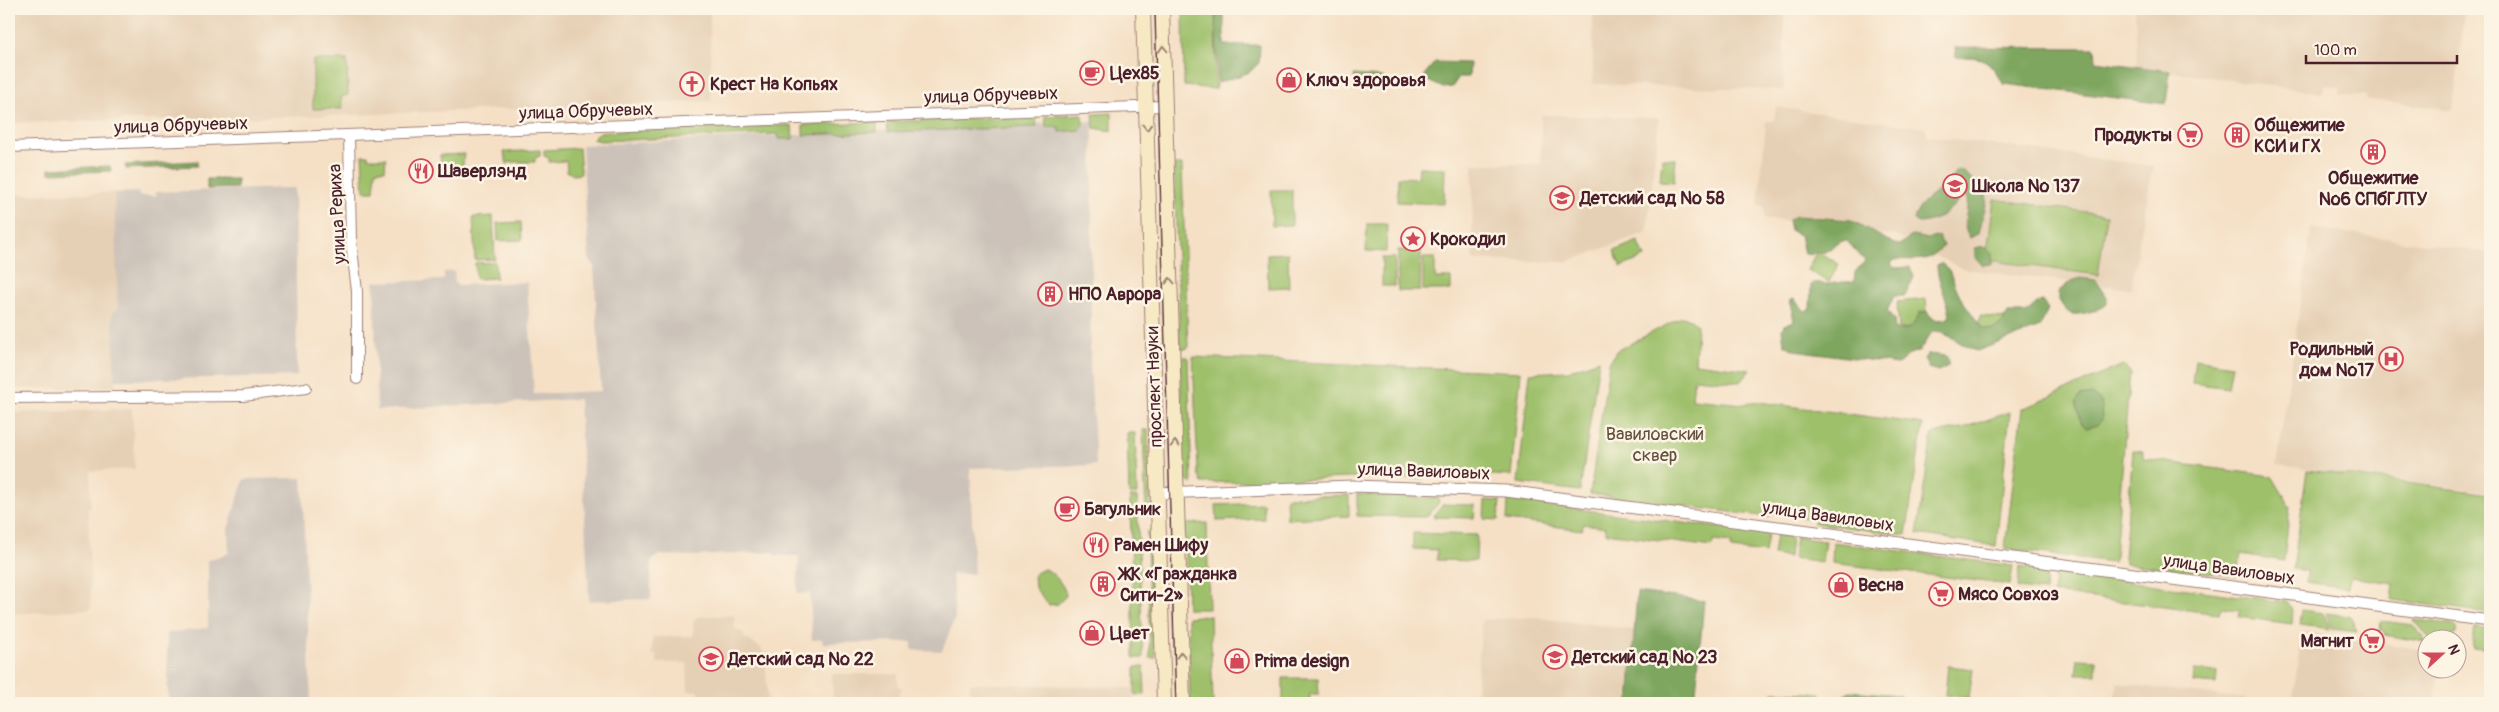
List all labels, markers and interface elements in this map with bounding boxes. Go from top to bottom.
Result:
scale bar [2306,32,2458,64]
text: 100 m [2314,41,2357,60]
one-way arrow [1158,45,1168,52]
cafe icon: Цех85 [1079,60,1105,86]
place label: Цех85 [1110,62,1160,85]
shop icon: Ключ здоровья [1276,67,1302,93]
place label: Ключ здоровья [1306,69,1426,92]
church icon: Крест На Копьях [679,71,705,97]
place label: Крест На Копьях [710,73,838,96]
street label: улица Обручевых [923,82,1058,109]
street label: улица Обручевых [518,98,653,125]
street label: улица Обручевых [113,112,248,139]
place label: Общежитие КСИ и ГХ [2254,114,2346,158]
supermarket icon: Продукты [2177,122,2203,148]
building icon: Общежитие КСИ и ГХ [2224,122,2250,148]
one-way arrow [1142,124,1152,132]
place label: Продукты [2095,124,2172,147]
building icon: Общежитие №6 СПбГЛТУ [2360,139,2386,165]
restaurant icon: Шаверлэнд [408,158,434,184]
place label: Шаверлэнд [437,160,526,183]
street label: улица Рериха [323,163,352,266]
place label: Общежитие №6 СПбГЛТУ [2319,167,2428,211]
school or university icon: Школа № 137 [1942,173,1968,199]
place label: Школа № 137 [1971,175,2080,198]
school or university icon: Детский сад № 58 [1549,185,1575,211]
place label: Детский сад № 58 [1579,187,1724,210]
place icon: Крокодил [1400,226,1426,252]
place label: Крокодил [1430,228,1506,251]
one-way arrow [1164,277,1175,285]
building icon: НПО Аврора [1037,281,1063,307]
place label: НПО Аврора [1068,283,1162,306]
street label: проспект Науки [1141,326,1168,448]
place label: Родильный дом №17 [2290,338,2374,382]
hospital icon: Родильный дом №17 [2378,346,2404,372]
park label: Вавиловский сквер [1606,423,1704,467]
one-way arrow [1169,440,1180,448]
street label: улица Вавиловых [1356,458,1491,485]
cafe icon: Багульник [1054,496,1080,522]
street label: улица Вавиловых [1760,496,1895,537]
place label: Багульник [1084,498,1161,521]
restaurant icon: Рамен Шифу [1083,532,1109,558]
place label: Рамен Шифу [1114,534,1208,557]
street label: улица Вавиловых [2161,549,2296,590]
place label: ЖК «Гражданка Сити-2» [1117,563,1237,607]
building icon: ЖК «Гражданка Сити-2» [1090,571,1116,597]
shop icon: Весна [1828,572,1854,598]
place label: Весна [1858,574,1904,597]
supermarket icon: Мясо Совхоз [1928,581,1954,607]
place label: Мясо Совхоз [1958,583,2059,606]
shop icon: Цвет [1079,620,1105,646]
place label: Цвет [1110,622,1151,645]
supermarket icon: Магнит [2359,628,2385,654]
place label: Магнит [2301,630,2355,653]
north arrow [2416,630,2466,680]
text: N [2444,642,2463,657]
school or university icon: Детский сад № 23 [1542,644,1568,670]
school or university icon: Детский сад № 22 [698,646,724,672]
place label: Детский сад № 23 [1571,646,1717,669]
place label: Детский сад № 22 [727,648,874,671]
shop icon: Prima design [1224,648,1250,674]
one-way arrow [1176,650,1187,658]
place label: Prima design [1254,650,1349,673]

